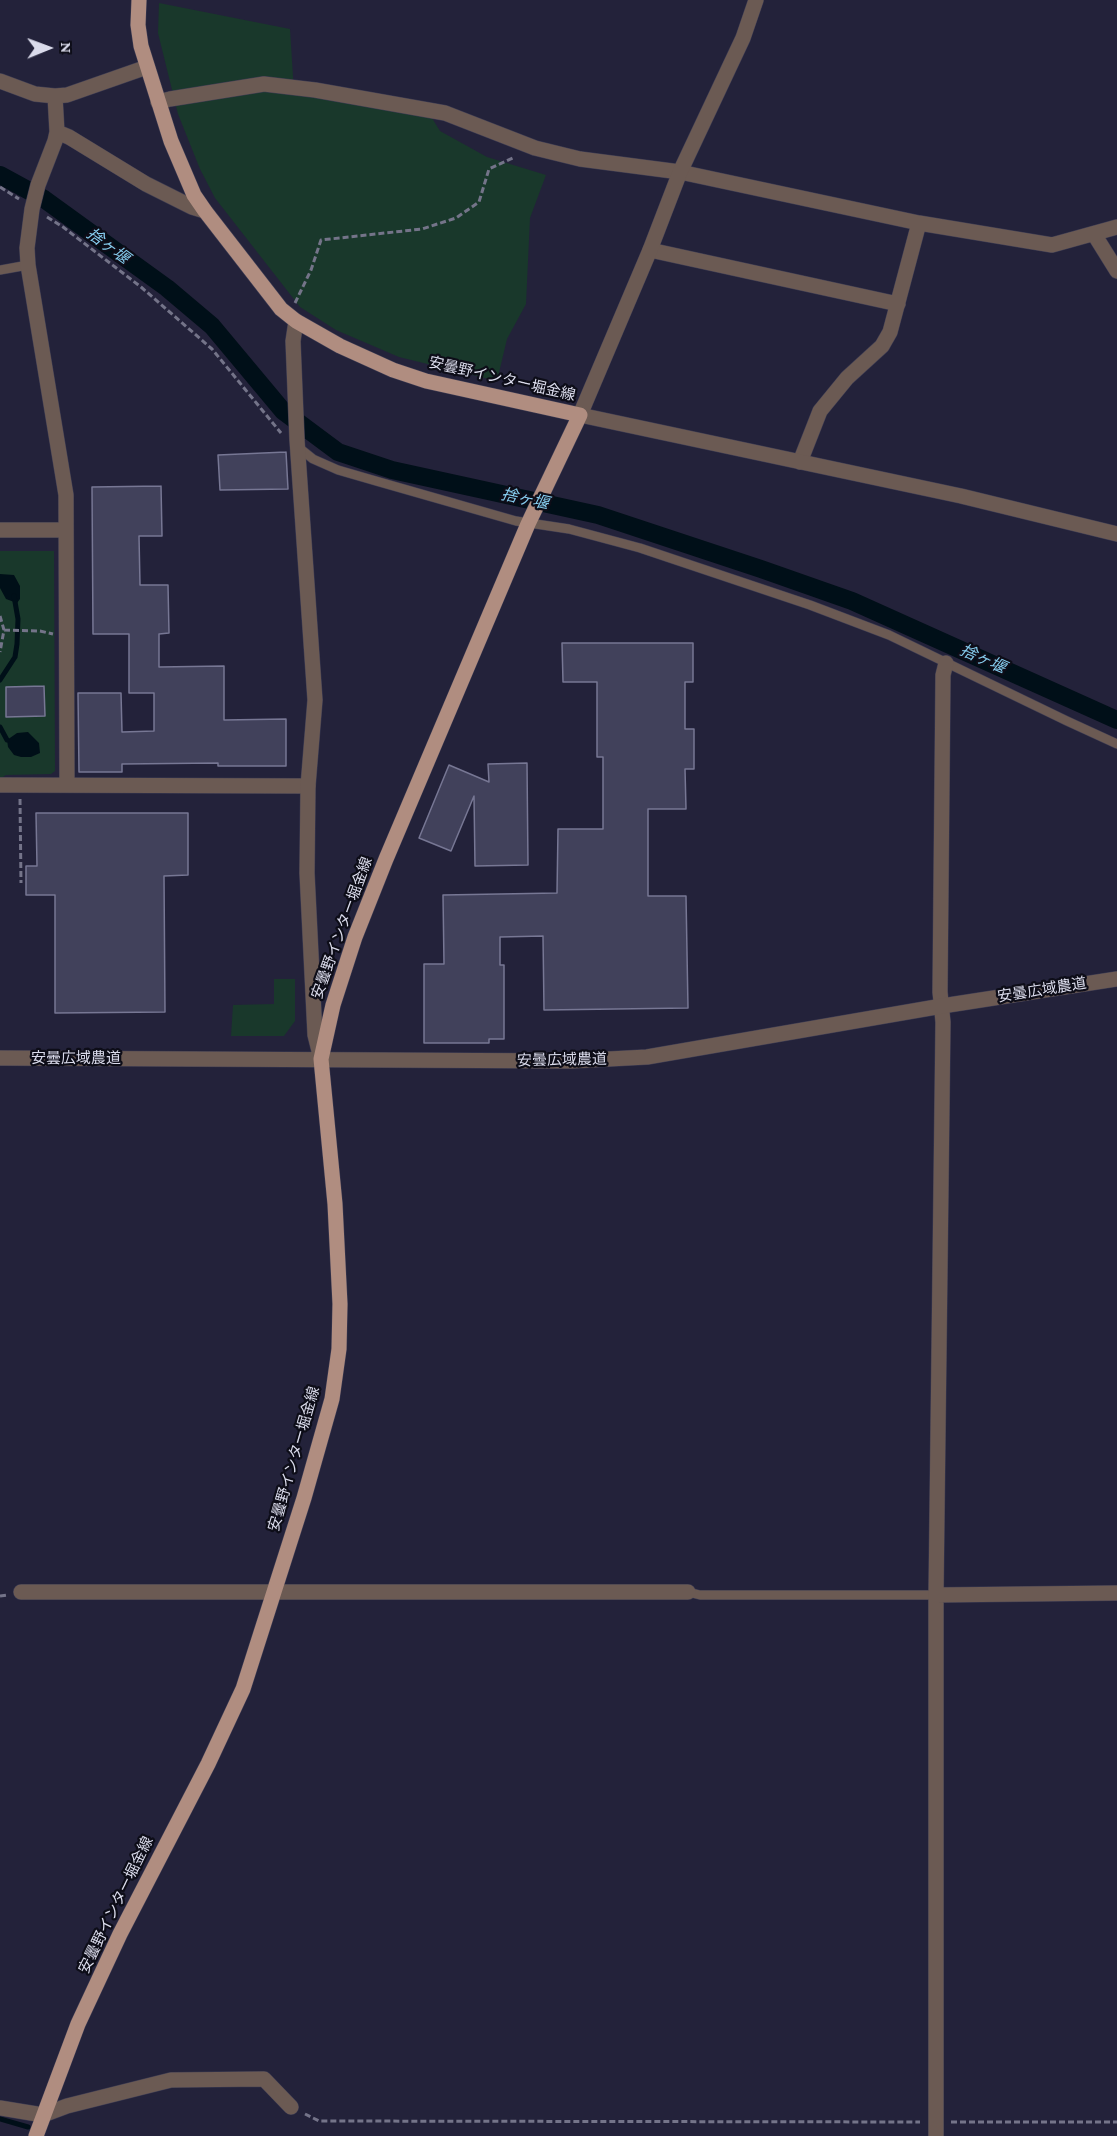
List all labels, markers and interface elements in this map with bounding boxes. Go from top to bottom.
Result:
north arrow [18,18,78,78]
text: N [58,42,75,53]
water label: 捨ヶ堰 [83,224,133,268]
street label: 安曇野インター堀金線 [427,353,577,405]
water label: 捨ヶ堰 [500,485,550,513]
water label: 捨ヶ堰 [957,640,1009,678]
street label: 安曇野インター堀金線 [308,854,376,1002]
street label: 安曇広域農道 [996,974,1088,1006]
street label: 安曇広域農道 [31,1049,121,1067]
street label: 安曇広域農道 [517,1050,607,1070]
street label: 安曇野インター堀金線 [265,1384,323,1534]
street label: 安曇野インター堀金線 [75,1834,157,1976]

